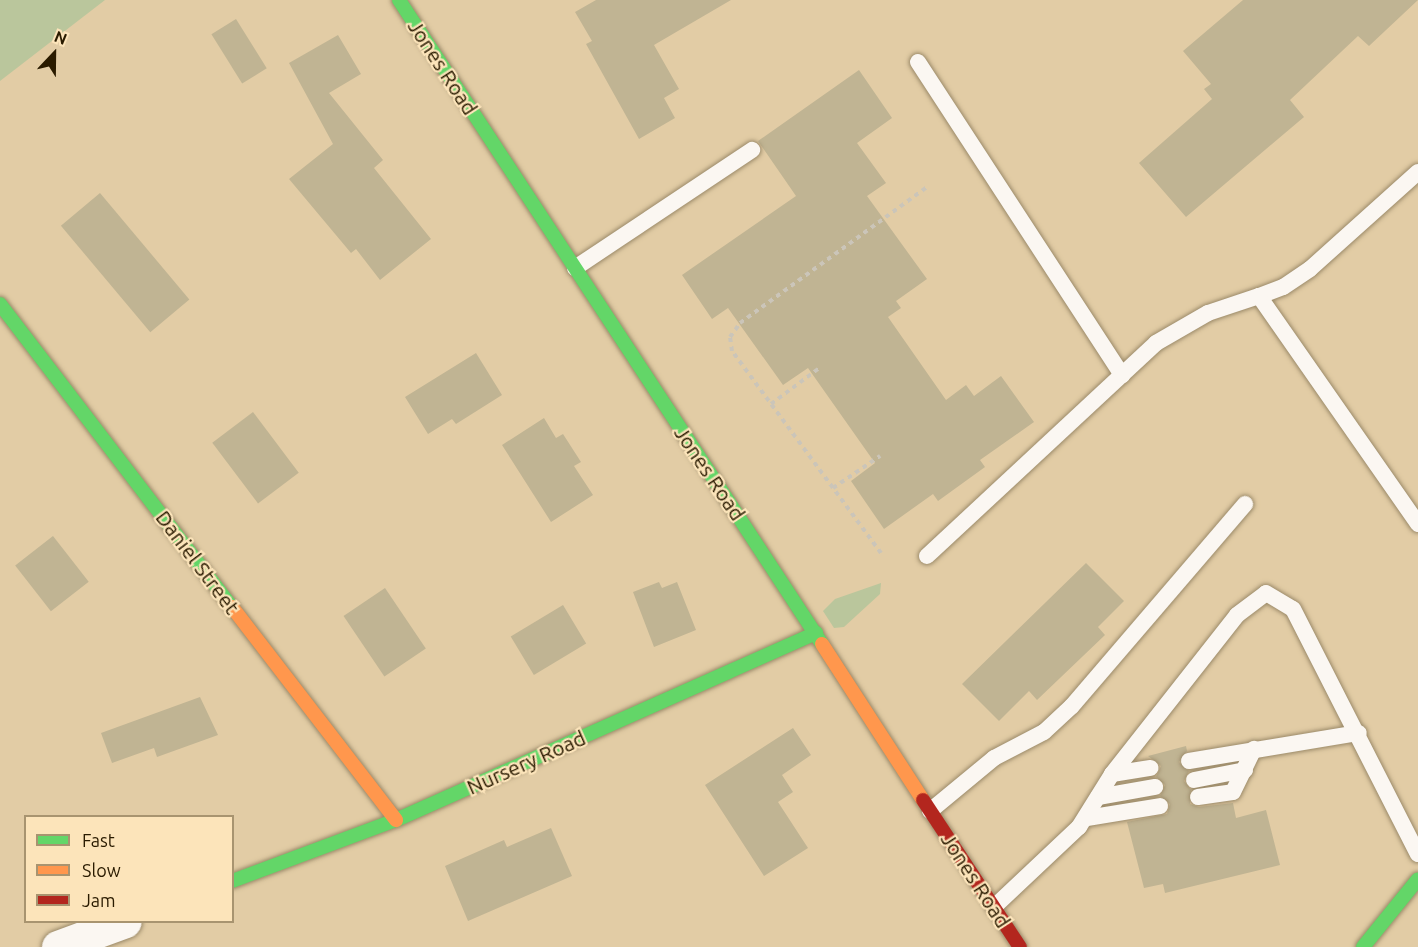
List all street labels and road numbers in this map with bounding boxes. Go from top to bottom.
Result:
street label: Jones Road [403,15,483,119]
street label: Jones Road [669,421,751,525]
street label: Daniel Street [151,505,245,619]
street label: Nursery Road [463,725,589,799]
street label: Jones Road [936,828,1016,932]

